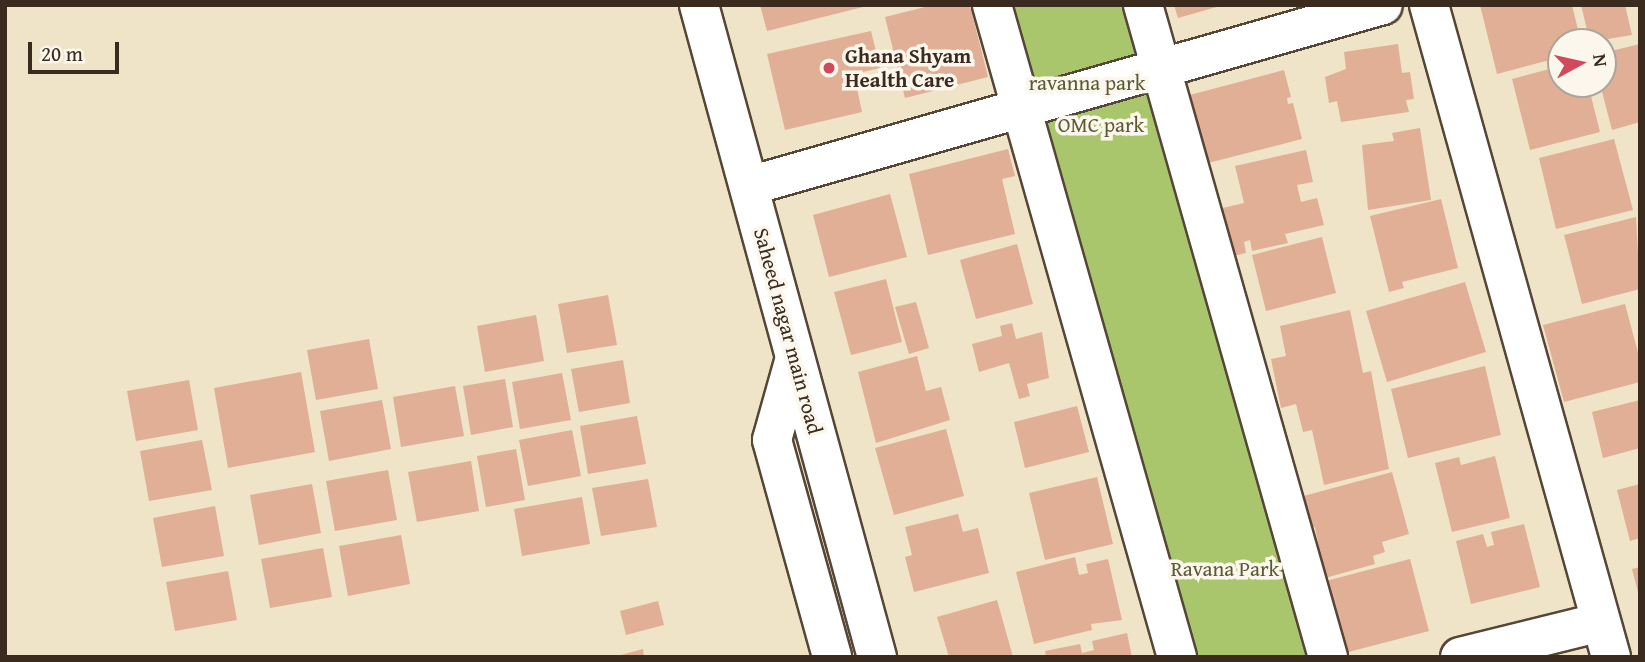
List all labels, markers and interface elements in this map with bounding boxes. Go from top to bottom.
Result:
scale bar [32,28,122,72]
north arrow [1547,28,1617,98]
text: 20 m [41,38,83,69]
place label: Ghana Shyam Health Care [845,43,971,93]
text: N [1586,52,1616,69]
marker: Ghana Shyam Health Care [819,58,839,78]
park label: ravanna park [1029,70,1145,96]
park label: OMC park [1058,112,1144,138]
street label: Saheed nagar main road [748,225,828,437]
park label: Ravana Park [1171,556,1279,582]

